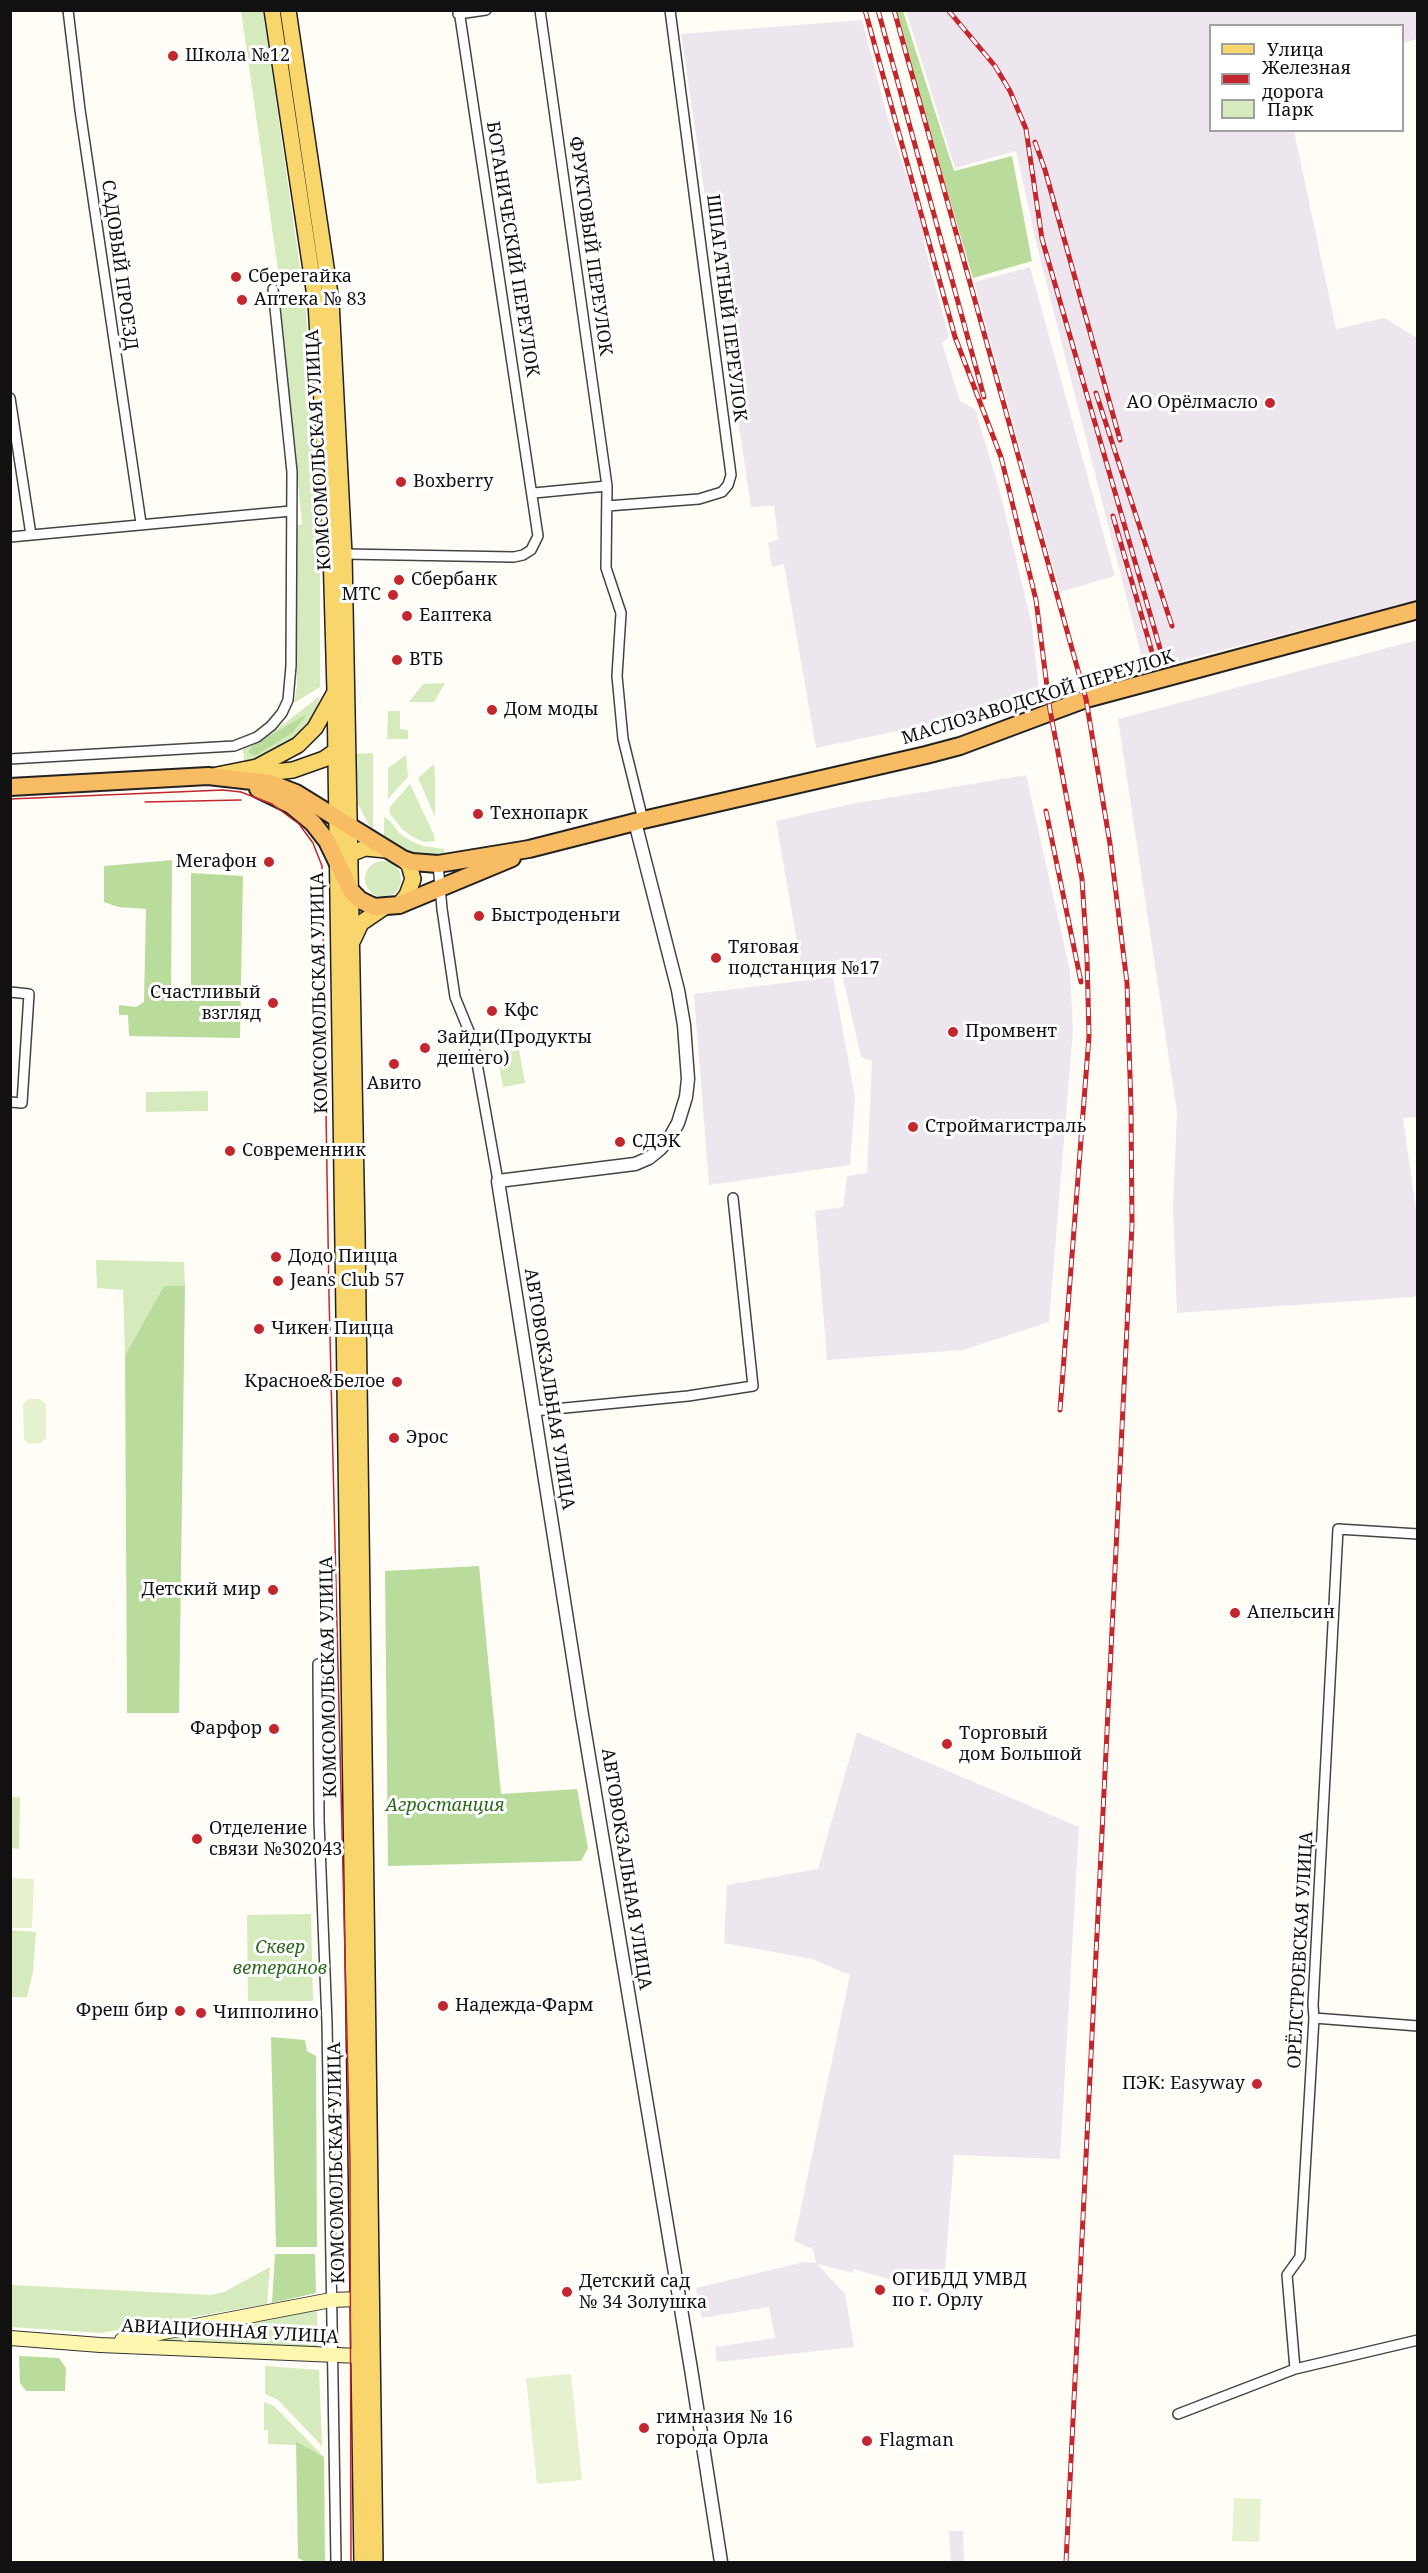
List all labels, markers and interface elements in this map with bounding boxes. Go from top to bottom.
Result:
legend [1209,24,1404,132]
text: Улица [1267,37,1324,61]
place label: Школа №12 [185,45,290,67]
marker: Школа №12 [166,49,180,63]
text: Железная дорога [1262,55,1351,103]
text: Парк [1267,97,1314,121]
street label: БОТАНИЧЕСКИЙ ПЕРЕУЛОК [481,120,543,378]
street label: ФРУКТОВЫЙ ПЕРЕУЛОК [564,135,616,357]
street label: САДОВЫЙ ПРОЕЗД [96,178,142,352]
street label: ШПАГАТНЫЙ ПЕРЕУЛОК [701,193,751,423]
place label: Сберегайка [248,266,352,288]
marker: Сберегайка [229,270,243,284]
place label: Аптека № 83 [254,289,367,311]
marker: Аптека № 83 [235,293,249,307]
street label: КОМСОМОЛЬСКАЯ УЛИЦА [302,329,336,571]
place label: АО Орёлмасло [1126,392,1258,414]
marker: АО Орёлмасло [1263,396,1277,410]
place label: Boxberry [413,471,493,493]
marker: Boxberry [394,475,408,489]
place label: Сбербанк [411,569,497,591]
marker: Сбербанк [392,573,406,587]
place label: МТС [342,584,381,606]
marker: МТС [386,588,400,602]
place label: Еаптека [419,605,493,627]
marker: Еаптека [400,609,414,623]
street label: МАСЛОЗАВОДСКОЙ ПЕРЕУЛОК [899,646,1177,750]
place label: ВТБ [409,649,443,671]
marker: ВТБ [390,653,404,667]
place label: Дом моды [504,699,598,721]
marker: Дом моды [485,703,499,717]
place label: Технопарк [490,803,588,825]
marker: Технопарк [471,807,485,821]
place label: Мегафон [176,851,257,873]
marker: Мегафон [262,855,276,869]
street label: КОМСОМОЛЬСКАЯ УЛИЦА [307,872,333,1114]
place label: Быстроденьги [491,905,621,927]
marker: Быстроденьги [472,909,486,923]
place label: Тяговая подстанция №17 [728,937,880,980]
marker: Тяговая подстанция №17 [709,951,723,965]
place label: Счастливый взгляд [150,982,261,1024]
marker: Счастливый взгляд [266,996,280,1010]
place label: Кфс [504,1000,539,1022]
marker: Кфс [485,1004,499,1018]
place label: Промвент [965,1021,1057,1043]
marker: Промвент [946,1025,960,1039]
place label: Зайди(Продукты дешего) [437,1027,592,1070]
marker: Зайди(Продукты дешего) [418,1041,432,1055]
marker: Авито [387,1057,401,1071]
place label: Авито [367,1073,421,1095]
place label: Строймагистраль [925,1116,1086,1138]
marker: Строймагистраль [906,1120,920,1134]
place label: СДЭК [632,1131,680,1153]
marker: СДЭК [613,1135,627,1149]
place label: Современник [242,1140,366,1162]
marker: Современник [223,1144,237,1158]
place label: Додо Пицца [288,1246,398,1268]
marker: Додо Пицца [269,1250,283,1264]
street label: АВТОВОКЗАЛЬНАЯ УЛИЦА [519,1267,579,1511]
place label: Jeans Club 57 [290,1270,405,1292]
marker: Jeans Club 57 [271,1274,285,1288]
place label: Чикен Пицца [271,1318,394,1340]
marker: Чикен Пицца [252,1322,266,1336]
place label: Красное&Белое [244,1371,385,1393]
marker: Красное&Белое [390,1375,404,1389]
place label: Эрос [406,1427,448,1449]
marker: Эрос [387,1431,401,1445]
street label: КОМСОМОЛЬСКАЯ УЛИЦА [316,1556,342,1798]
place label: Детский мир [142,1579,261,1601]
marker: Детский мир [266,1583,280,1597]
place label: Апельсин [1247,1602,1335,1624]
marker: Апельсин [1228,1606,1242,1620]
place label: Фарфор [190,1718,262,1740]
marker: Фарфор [267,1722,281,1736]
place label: Торговый дом Большой [959,1723,1082,1766]
marker: Торговый дом Большой [940,1737,954,1751]
street label: АВТОВОКЗАЛЬНАЯ УЛИЦА [596,1747,656,1991]
park label: Агростанция [386,1795,504,1817]
place label: Отделение связи №302043 [209,1818,342,1860]
street label: ОРЁЛСТРОЕВСКАЯ УЛИЦА [1284,1831,1318,2069]
marker: Отделение связи №302043 [190,1832,204,1846]
park label: Сквер ветеранов [233,1937,327,1980]
place label: Надежда-Фарм [455,1995,594,2017]
marker: Надежда-Фарм [436,1999,450,2013]
place label: Фреш бир [76,2000,168,2022]
place label: Чипполино [213,2002,319,2024]
marker: Фреш бир [173,2004,187,2018]
marker: Чипполино [194,2006,208,2020]
street label: КОМСОМОЛЬСКАЯ УЛИЦА [324,2042,350,2284]
place label: ПЭК: Easyway [1122,2073,1245,2095]
marker: ПЭК: Easyway [1250,2077,1264,2091]
place label: ОГИБДД УМВД по г. Орлу [892,2269,1027,2312]
place label: Детский сад № 34 Золушка [579,2271,707,2314]
marker: ОГИБДД УМВД по г. Орлу [873,2283,887,2297]
marker: Детский сад № 34 Золушка [560,2285,574,2299]
street label: АВИАЦИОННАЯ УЛИЦА [121,2316,339,2348]
place label: гимназия № 16 города Орла [656,2407,793,2450]
marker: гимназия № 16 города Орла [637,2421,651,2435]
place label: Flagman [879,2430,954,2452]
marker: Flagman [860,2434,874,2448]

